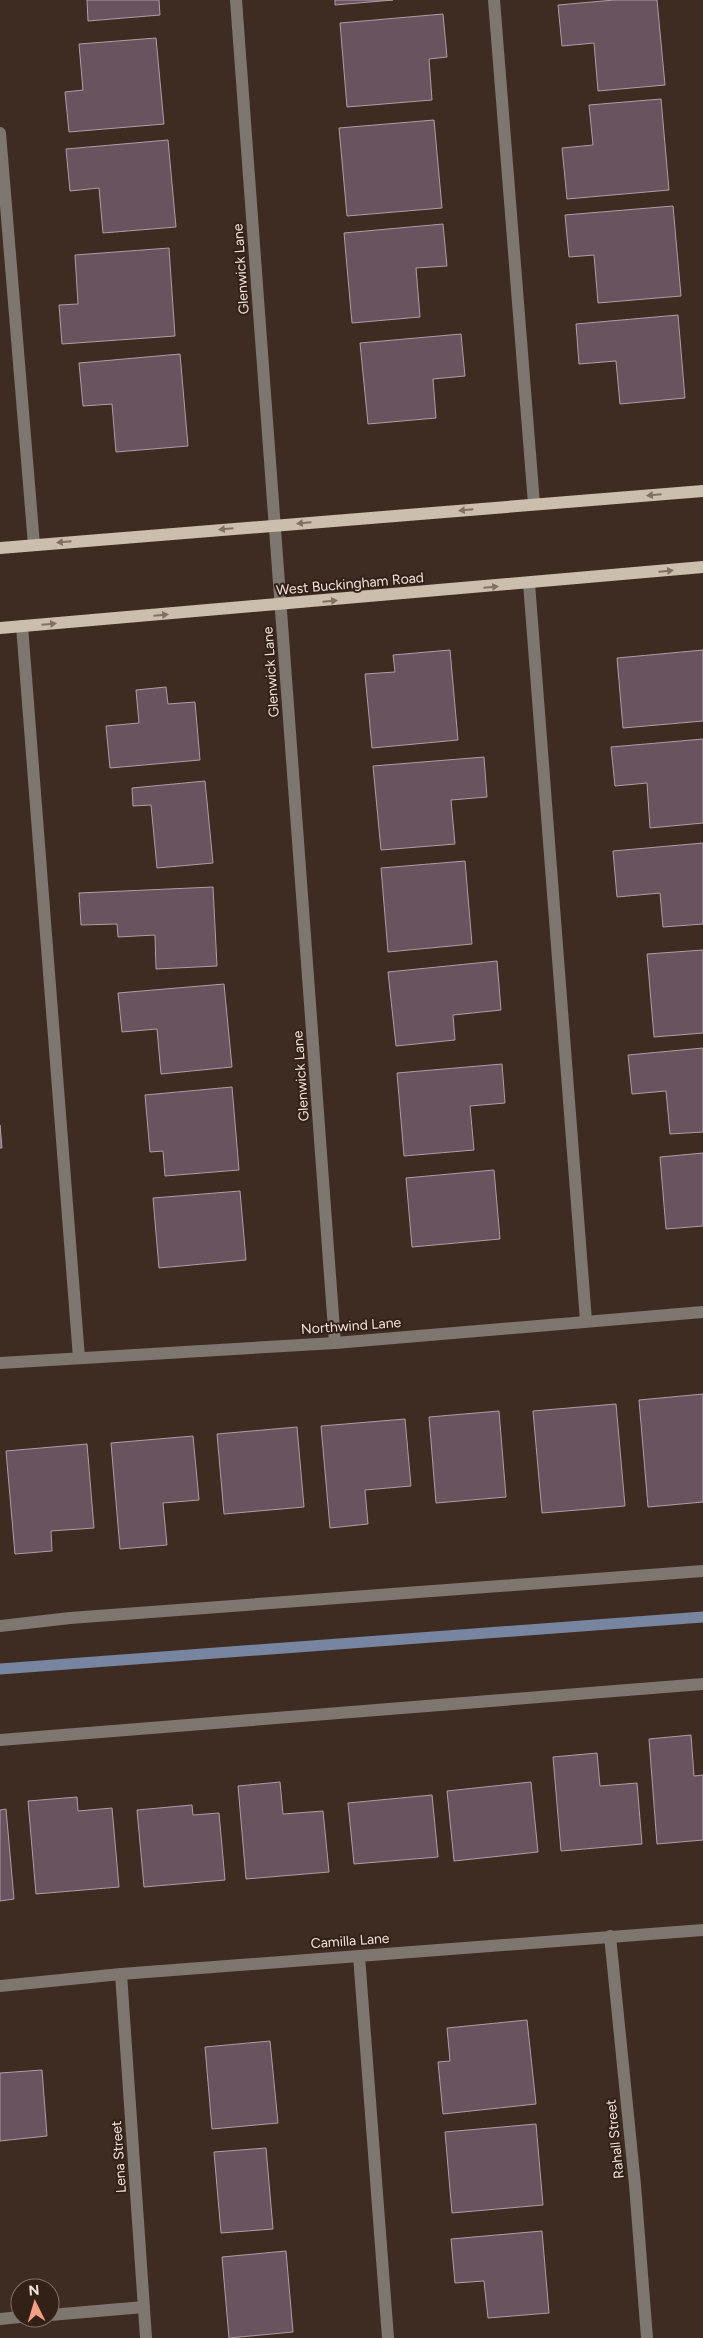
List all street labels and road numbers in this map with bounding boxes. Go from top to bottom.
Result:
street label: Glenwick Lane [229,223,253,315]
street label: West Buckingham Road [275,569,425,599]
street label: Glenwick Lane [259,626,283,718]
street label: Glenwick Lane [289,1030,313,1122]
street label: Northwind Lane [300,1314,402,1338]
street label: Camilla Lane [310,1930,390,1952]
street label: Rahall Street [602,2098,628,2180]
street label: Lena Street [108,2120,130,2194]

